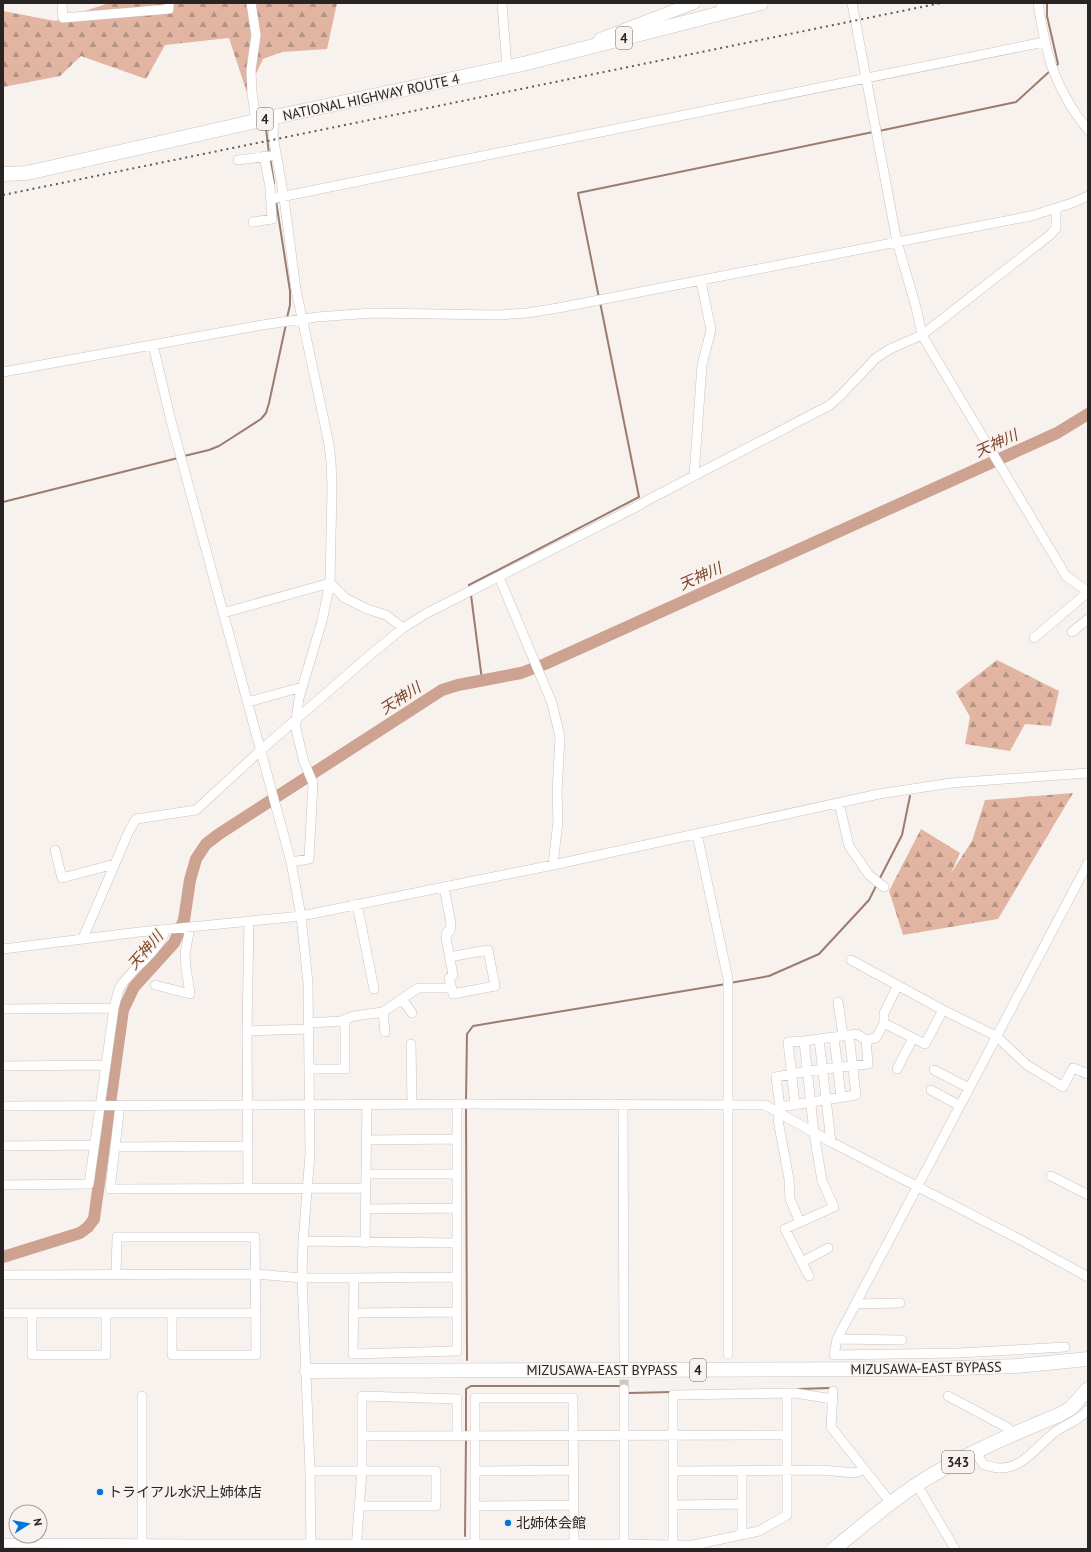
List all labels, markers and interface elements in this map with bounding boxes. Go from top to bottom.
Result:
road number: 4 [616,27,632,49]
street label: NATIONAL HIGHWAY ROUTE 4 [281,69,461,125]
road number: 4 [257,108,273,130]
water label: 天神川 [972,424,1022,461]
water label: 天神川 [676,557,726,594]
water label: 天神川 [376,677,426,718]
water label: 天神川 [123,925,168,973]
street label: MIZUSAWA-EAST BYPASS [850,1358,1002,1378]
road number: 4 [690,1359,706,1381]
street label: MIZUSAWA-EAST BYPASS [526,1361,678,1379]
road number: 343 [942,1451,974,1473]
place label: トライアル水沢上姉体店 [108,1483,262,1501]
marker: トライアル水沢上姉体店 [95,1487,105,1497]
north arrow [8,1504,48,1544]
place label: 北姉体会館 [516,1514,586,1532]
text: N [30,1517,45,1527]
marker: 北姉体会館 [503,1518,513,1528]

